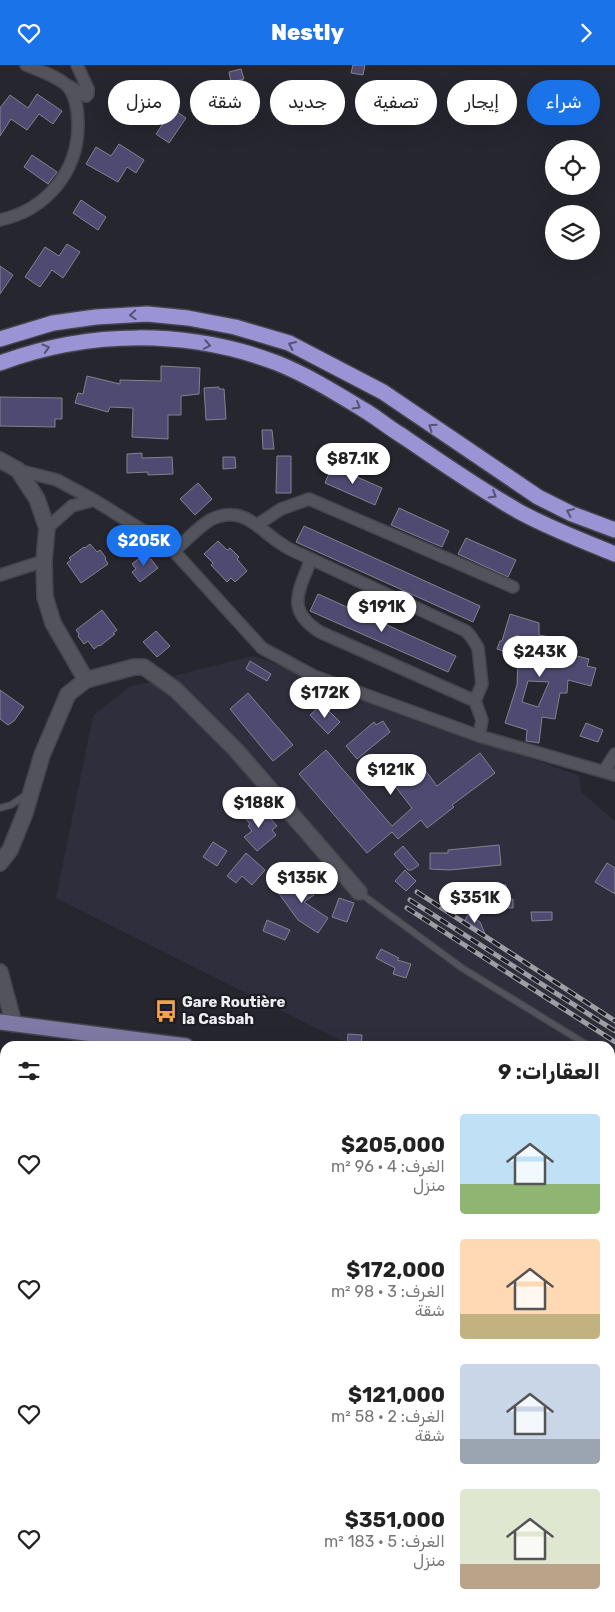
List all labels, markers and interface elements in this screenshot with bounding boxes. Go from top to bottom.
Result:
icon: heart [15,19,43,47]
text: Nestly [271,19,344,46]
icon: forward [572,19,600,47]
chip: منزل [108,80,180,125]
chip: شقة [190,80,260,125]
chip: جديد [270,80,345,125]
chip: تصفية [355,80,437,125]
chip: إيجار [447,80,517,125]
chip: شراء [527,80,600,125]
map controls [545,140,600,260]
button: locate [545,140,600,195]
button: layers [545,205,600,260]
one-way arrow [129,310,136,320]
one-way arrow [203,339,212,350]
one-way arrow [288,341,297,352]
one-way arrow [42,344,50,354]
one-way arrow [351,399,360,409]
one-way arrow [428,424,438,433]
pin: $87.1K [312,443,394,485]
text: $87.1K [327,449,379,468]
one-way arrow [487,489,496,498]
one-way arrow [566,509,575,519]
pin: $205K [109,525,179,567]
text: $205K [118,531,170,550]
pin: $191K [347,591,417,633]
text: $191K [358,597,406,616]
pin: $243K [505,635,575,678]
text: $243K [513,642,567,661]
pin: $172K [290,677,360,719]
text: $172K [301,683,349,702]
pin: $121K [356,753,426,796]
text: $121K [367,760,415,779]
pin: $188K [224,787,294,829]
text: $188K [234,793,284,812]
pin: $135K [267,861,337,904]
text: $135K [277,868,327,887]
pin: $351K [440,881,510,924]
text: $351K [450,888,500,907]
place label: Gare Routière la Casbah [182,993,285,1028]
bus stop icon: Gare Routière la Casbah [153,998,179,1024]
icon: filters [15,1057,43,1085]
text: العقارات: 9 [498,1059,600,1084]
text: $205,000 [341,1132,445,1157]
icon: home [500,1134,560,1194]
icon: heart [15,1150,43,1178]
text: الغرف: 4 · 96 m² [331,1157,445,1176]
text: منزل [413,1176,445,1195]
text: $172,000 [346,1257,445,1282]
icon: home [500,1259,560,1319]
icon: heart [15,1275,43,1303]
text: الغرف: 3 · 98 m² [331,1282,445,1301]
text: شقة [415,1301,445,1320]
text: $121,000 [348,1382,445,1407]
icon: home [500,1384,560,1444]
icon: heart [15,1400,43,1428]
text: الغرف: 2 · 58 m² [331,1407,445,1426]
text: شقة [415,1426,445,1445]
text: $351,000 [345,1507,445,1532]
icon: home [500,1509,560,1569]
icon: heart [15,1525,43,1553]
text: الغرف: 5 · 183 m² [324,1532,445,1551]
text: منزل [413,1551,445,1570]

